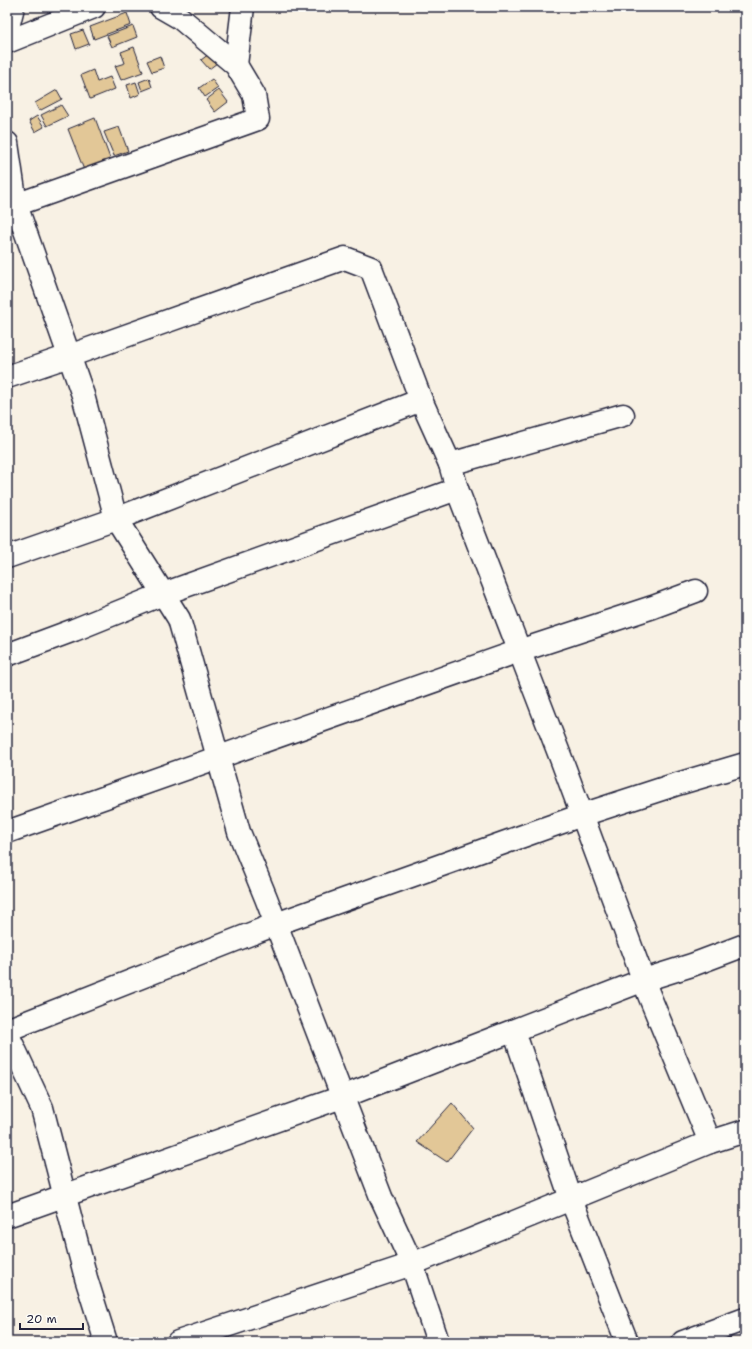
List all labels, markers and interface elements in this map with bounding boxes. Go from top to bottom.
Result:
scale bar [20,1305,83,1331]
text: 20 m [26,1311,57,1327]

